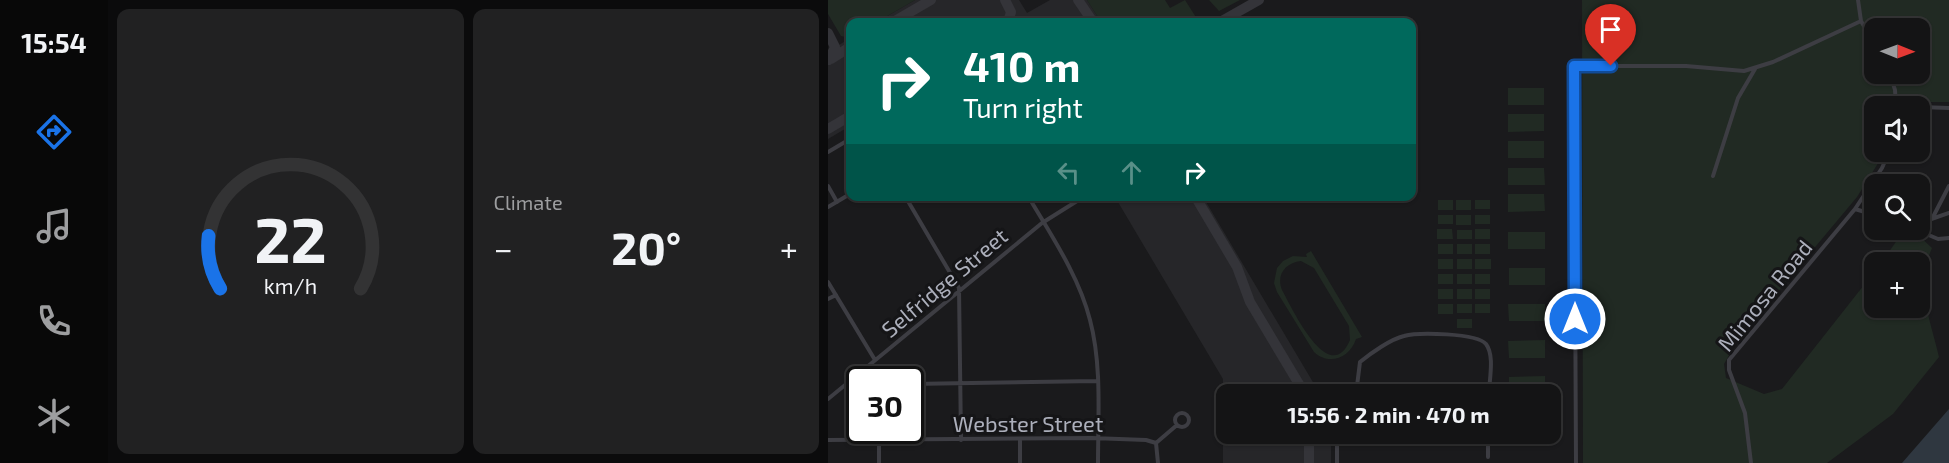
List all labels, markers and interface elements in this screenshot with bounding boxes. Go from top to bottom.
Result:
pin [1585,4,1636,66]
icon: arrive [1594,13,1627,46]
north arrow [1864,18,1930,84]
map controls [1864,18,1930,318]
text: 15:54 [21,26,87,58]
text: 410 m [963,40,1080,90]
icon: right [864,42,942,120]
text: Turn right [963,91,1083,123]
button: sound [1864,96,1930,162]
icon: directions [33,111,75,153]
icon: left [1052,156,1085,189]
icon: ahead [1115,156,1148,189]
icon: right [1178,156,1211,189]
button: search [1864,174,1930,240]
text: Climate [494,190,563,214]
text: 22 [254,201,326,276]
icon: music [33,205,75,247]
text: 20° [611,220,681,274]
street label: Selfridge Street [876,222,1012,342]
text: − [494,228,513,268]
text: + [780,228,798,268]
street label: Mimosa Road [1711,234,1817,356]
button: + [1864,252,1930,318]
text: km/h [264,273,317,298]
position arrow [1543,287,1607,351]
icon: phone [33,300,75,342]
speed limit sign: 30 [846,366,924,444]
icon: climate [33,395,75,437]
text: 15:56 · 2 min · 470 m [1287,401,1490,427]
street label: Webster Street [953,410,1103,436]

